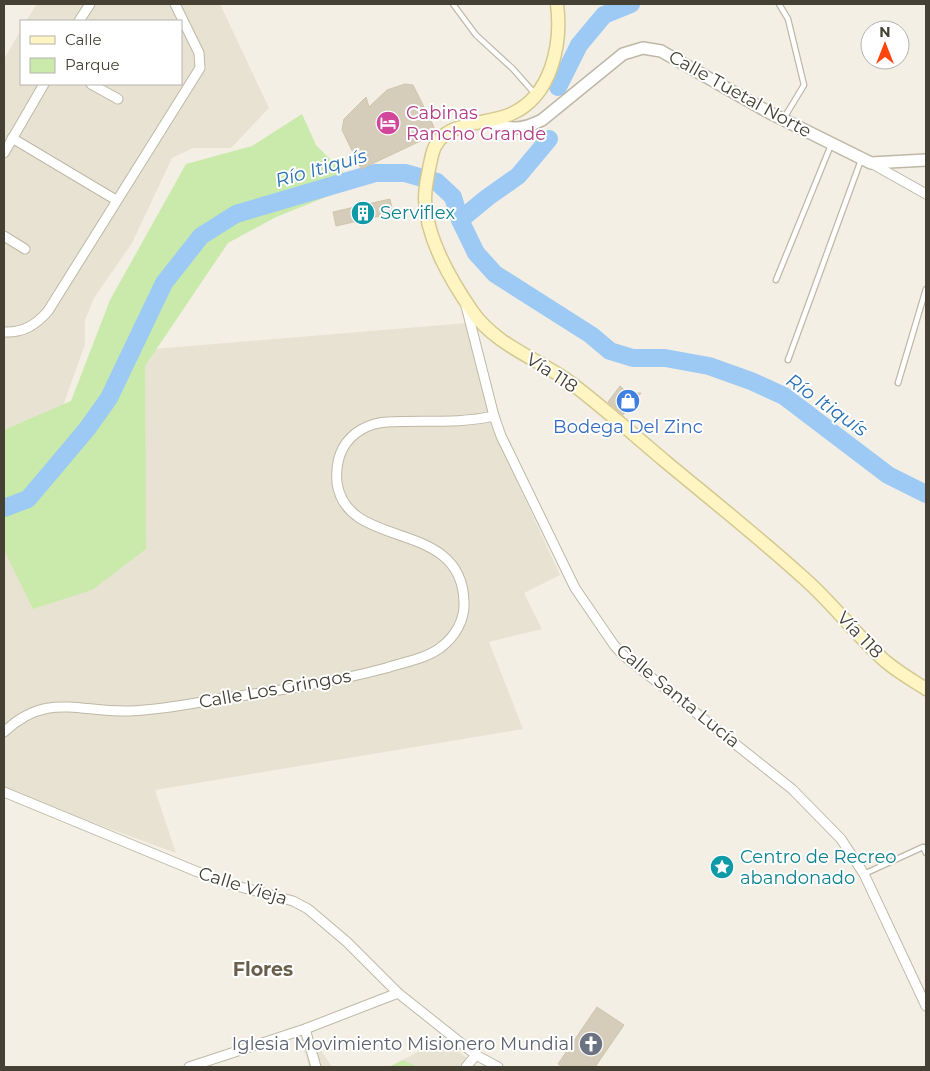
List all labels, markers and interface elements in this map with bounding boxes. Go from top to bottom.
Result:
legend [20,20,182,85]
north arrow [860,20,910,70]
text: N [879,23,891,41]
text: Calle [65,30,102,49]
street label: Calle Tuetal Norte [665,46,815,142]
text: Parque [65,55,120,74]
place label: Cabinas Rancho Grande [406,102,546,145]
hotel icon: Cabinas Rancho Grande [375,110,401,136]
water label: Río Itiquís [272,144,370,192]
building icon: Serviflex [350,200,376,226]
place label: Serviflex [380,202,455,224]
street label: Vía 118 [522,348,582,398]
water label: Río Itiquís [782,369,872,441]
shop icon: Bodega Del Zinc [615,388,641,414]
place label: Bodega Del Zinc [553,416,703,438]
street label: Vía 118 [832,607,888,663]
street label: Calle Santa Lucía [612,639,744,753]
street label: Calle Los Gringos [197,665,353,713]
place label: Centro de Recreo abandonado [740,846,897,889]
place icon: Centro de Recreo abandonado [709,854,735,880]
street label: Calle Vieja [196,862,290,910]
district label: Flores [233,958,293,981]
church icon: Iglesia Movimiento Misionero Mundial [578,1031,604,1057]
place label: Iglesia Movimiento Misionero Mundial [232,1033,574,1055]

